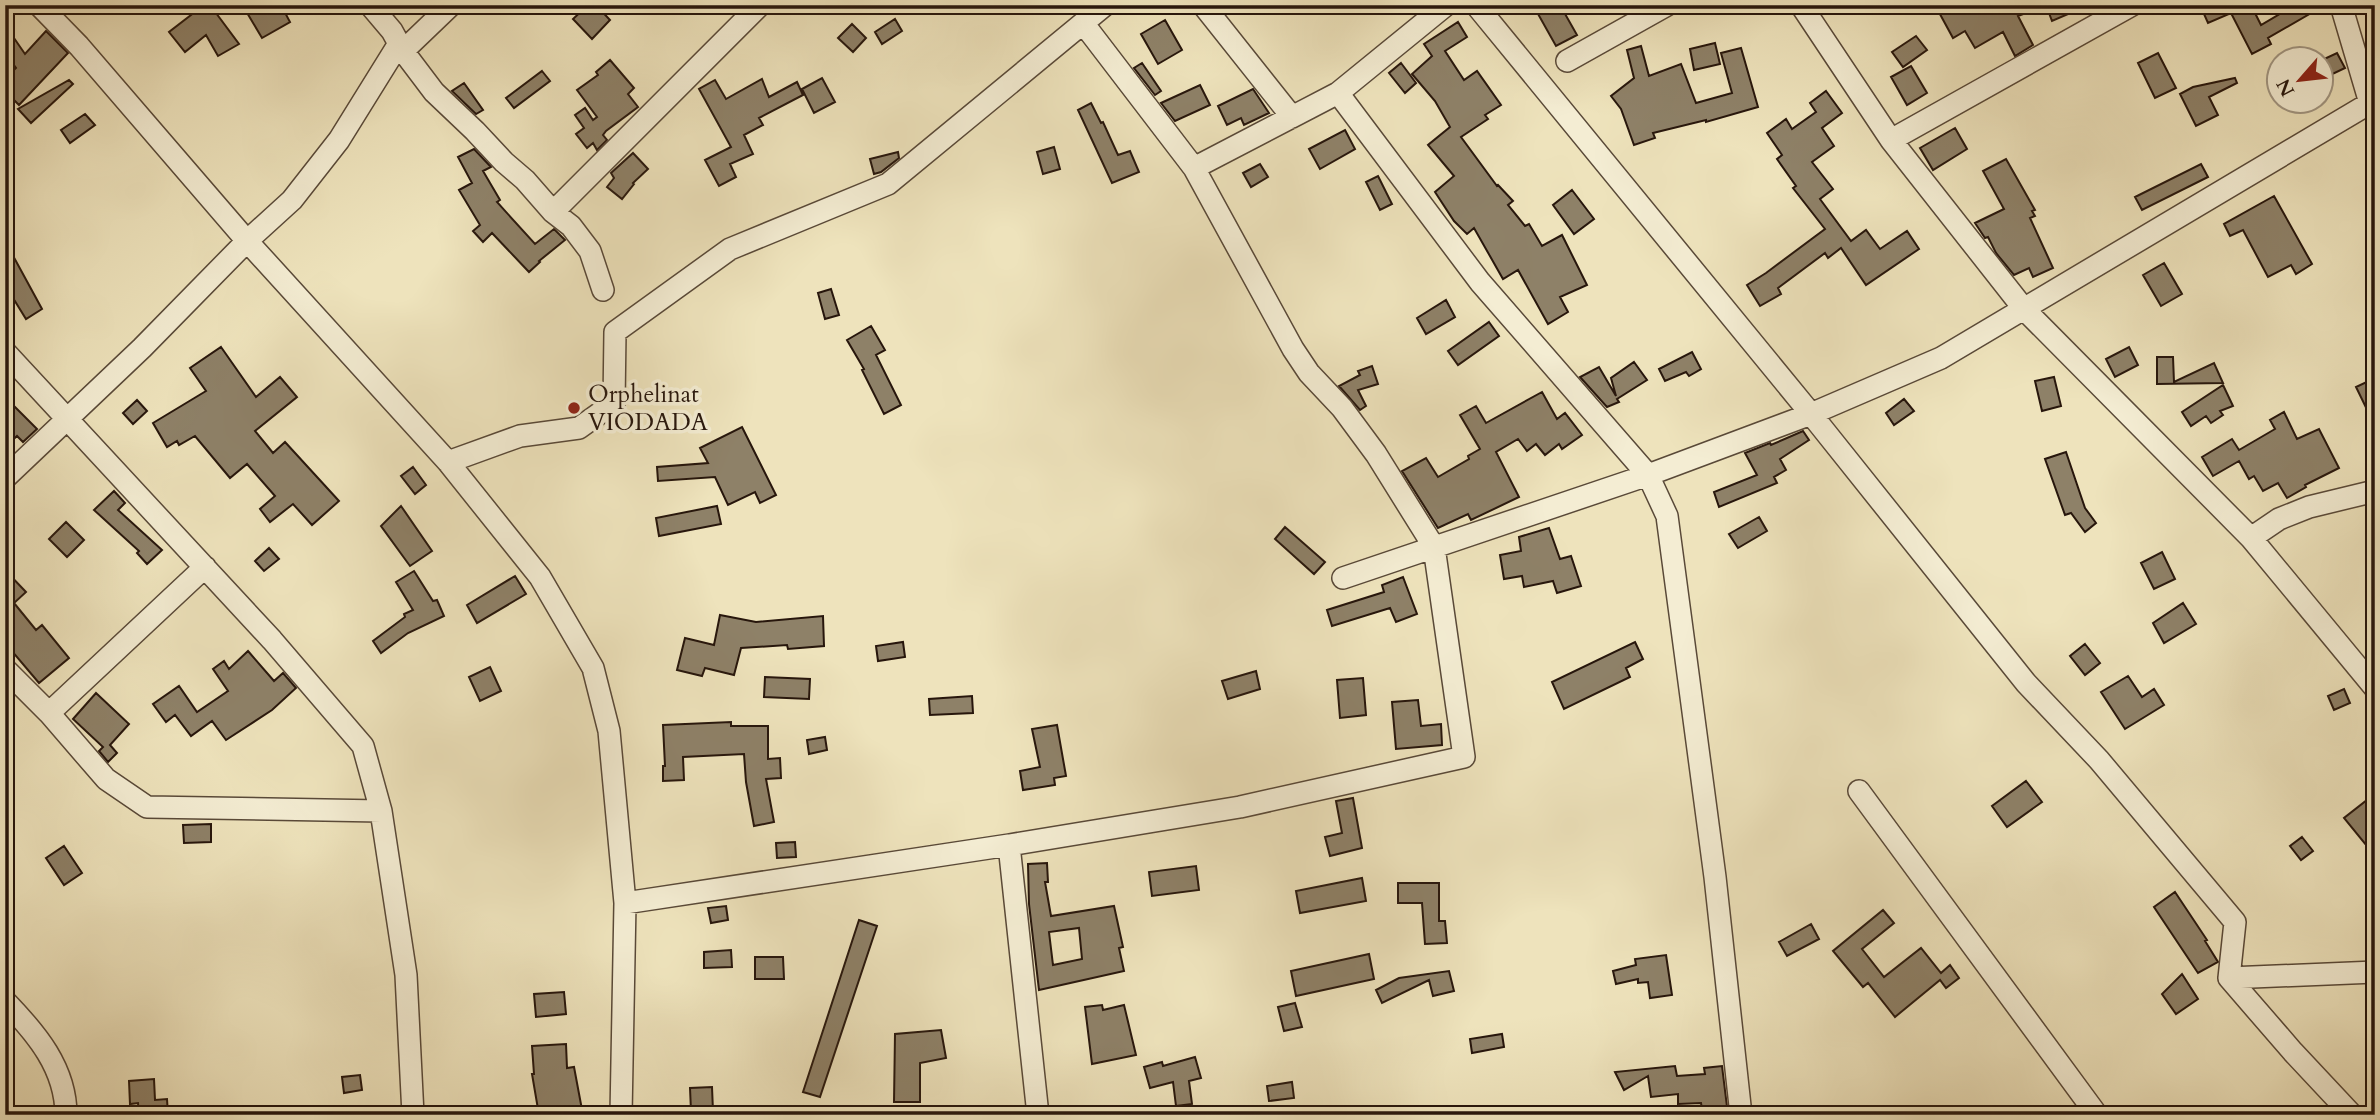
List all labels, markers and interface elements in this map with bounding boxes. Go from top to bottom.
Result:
north arrow [2264,46,2334,116]
text: N [2270,74,2301,101]
place label: Orphelinat VIODADA [588,378,709,439]
marker: Orphelinat VIODADA [566,400,582,416]

